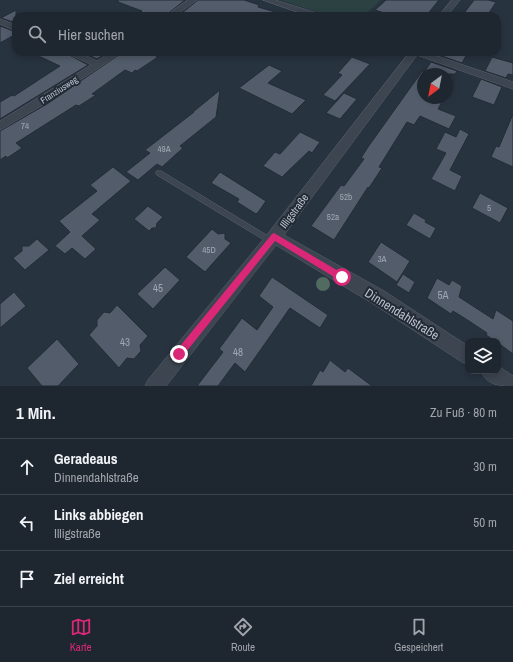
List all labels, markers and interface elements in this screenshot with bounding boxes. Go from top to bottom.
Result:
search box [12,12,501,56]
icon: search [26,23,48,45]
text: Hier suchen [58,24,124,45]
north arrow [417,68,453,104]
street label: Franziusweg [38,73,81,107]
house number: 74 [21,120,29,132]
house number: 49A [157,143,171,155]
street label: Illigstraße [276,191,312,231]
house number: 52b [340,191,352,203]
house number: 5 [487,202,491,214]
house number: 52a [327,211,339,223]
house number: 45D [202,244,216,256]
house number: 3A [377,253,387,265]
route start [333,268,351,286]
house number: 45 [153,281,163,295]
street label: Dinnendahlstraße [362,284,442,344]
house number: 5A [437,288,449,302]
house number: 43 [120,335,130,349]
map controls [465,338,501,374]
button: layers [465,338,501,374]
route end [170,345,188,363]
house number: 48 [233,345,243,359]
text: 1 Min. [16,401,56,424]
text: Zu Fuß · 80 m [430,404,497,421]
text: Geradeaus [54,448,118,469]
icon: ahead [16,456,38,478]
text: 30 m [473,458,497,475]
text: Dinnendahlstraße [54,469,139,486]
text: Links abbiegen [54,504,144,525]
icon: left [16,512,38,534]
text: 50 m [473,514,497,531]
text: Illigstraße [54,525,101,542]
icon: arrive [16,568,38,590]
text: Ziel erreicht [54,568,124,589]
tab: Karte [70,616,92,654]
tab: Route [231,616,255,654]
tab: Gespeichert [394,616,443,654]

